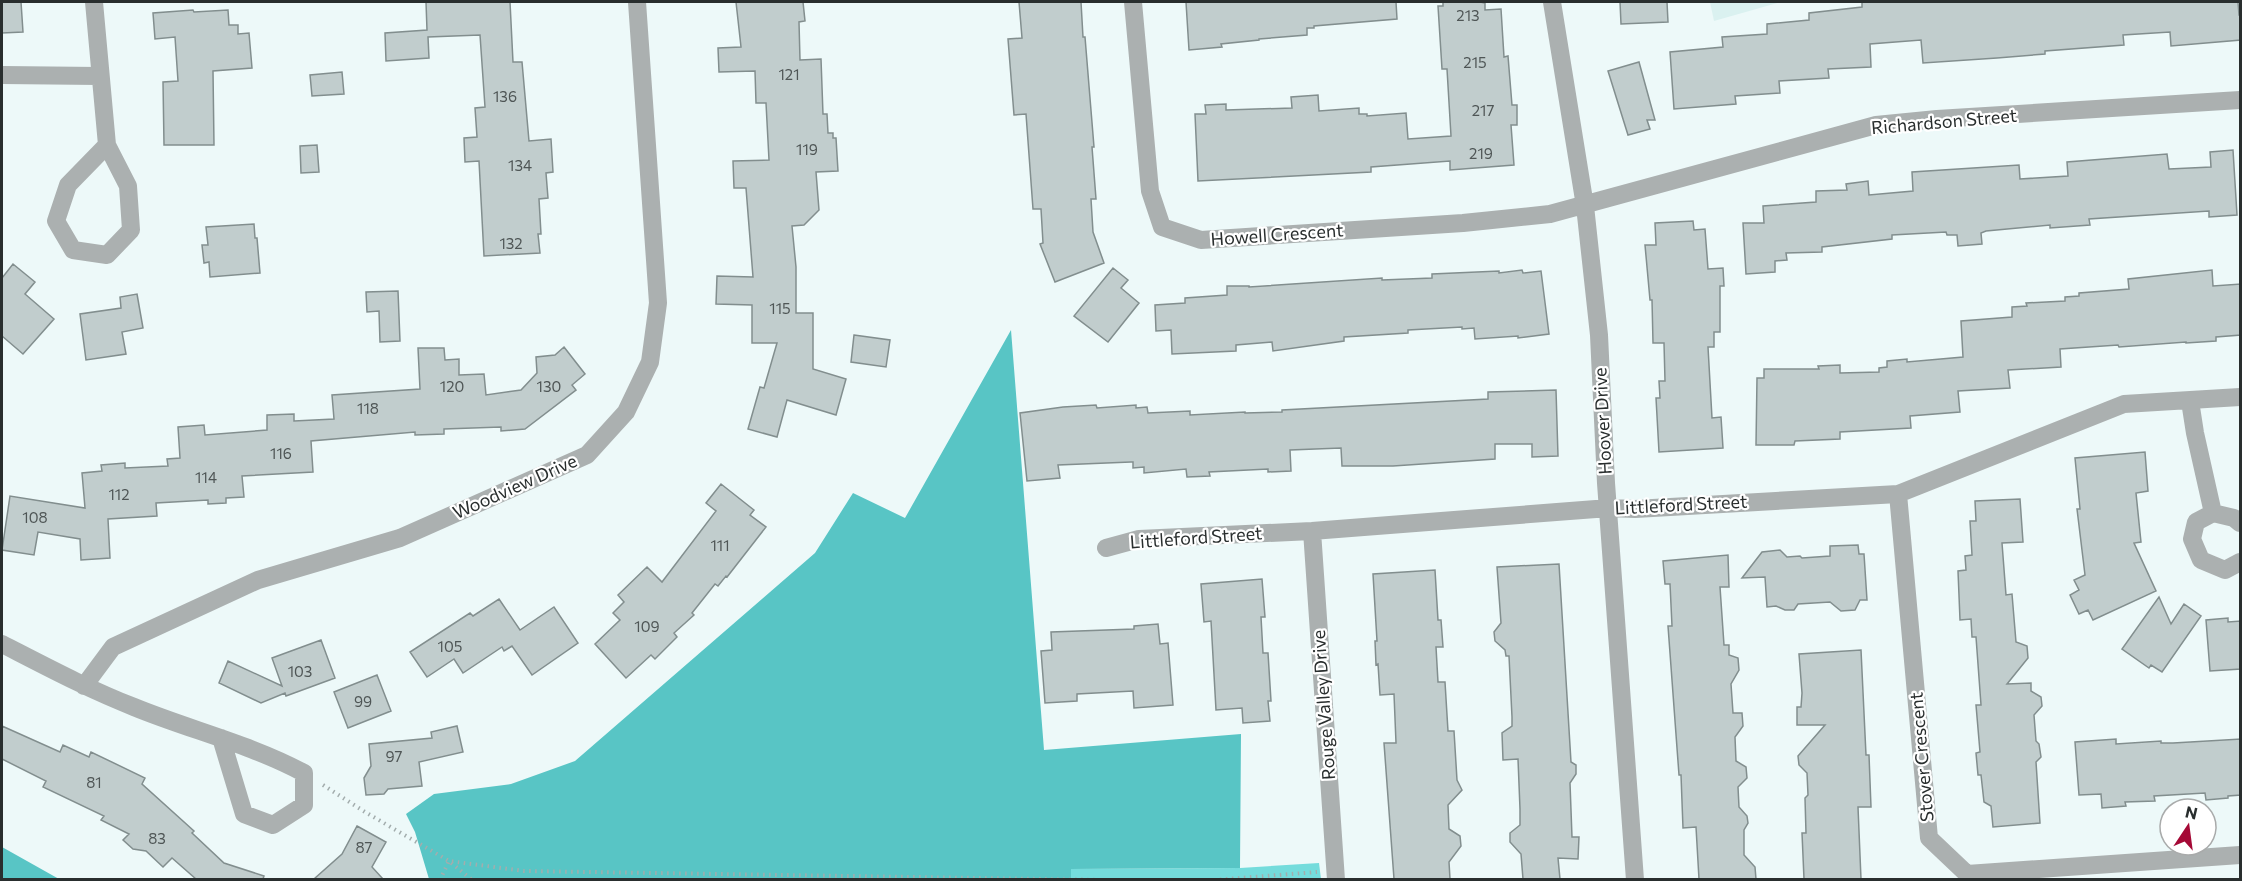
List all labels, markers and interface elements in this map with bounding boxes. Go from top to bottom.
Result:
house number: 213 [1456,6,1480,24]
house number: 215 [1463,53,1487,71]
house number: 121 [778,65,800,83]
house number: 136 [493,87,517,105]
house number: 217 [1472,101,1494,119]
street label: Richardson Street [1870,104,2018,138]
house number: 119 [796,140,818,158]
house number: 219 [1469,144,1493,162]
house number: 134 [508,156,532,174]
street label: Howell Crescent [1210,218,1344,250]
house number: 132 [499,234,523,252]
house number: 115 [769,299,791,317]
street label: Hoover Drive [1588,367,1616,475]
house number: 120 [440,377,464,395]
house number: 130 [537,377,561,395]
house number: 118 [357,399,379,417]
house number: 116 [270,444,292,462]
street label: Woodview Drive [449,449,580,523]
house number: 114 [195,468,217,486]
house number: 112 [108,485,130,503]
street label: Littleford Street [1614,490,1748,518]
house number: 108 [22,508,48,526]
street label: Littleford Street [1129,521,1263,553]
house number: 111 [710,536,730,554]
house number: 109 [634,617,660,635]
street label: Rouge Valley Drive [1307,629,1339,781]
house number: 105 [438,637,462,655]
house number: 103 [288,662,312,680]
street label: Stover Crescent [1904,691,1938,823]
house number: 99 [354,692,372,710]
house number: 97 [386,747,403,765]
house number: 81 [86,773,102,791]
north arrow [2158,797,2218,857]
text: N [2184,801,2199,823]
house number: 83 [148,829,166,847]
house number: 87 [356,838,373,856]

